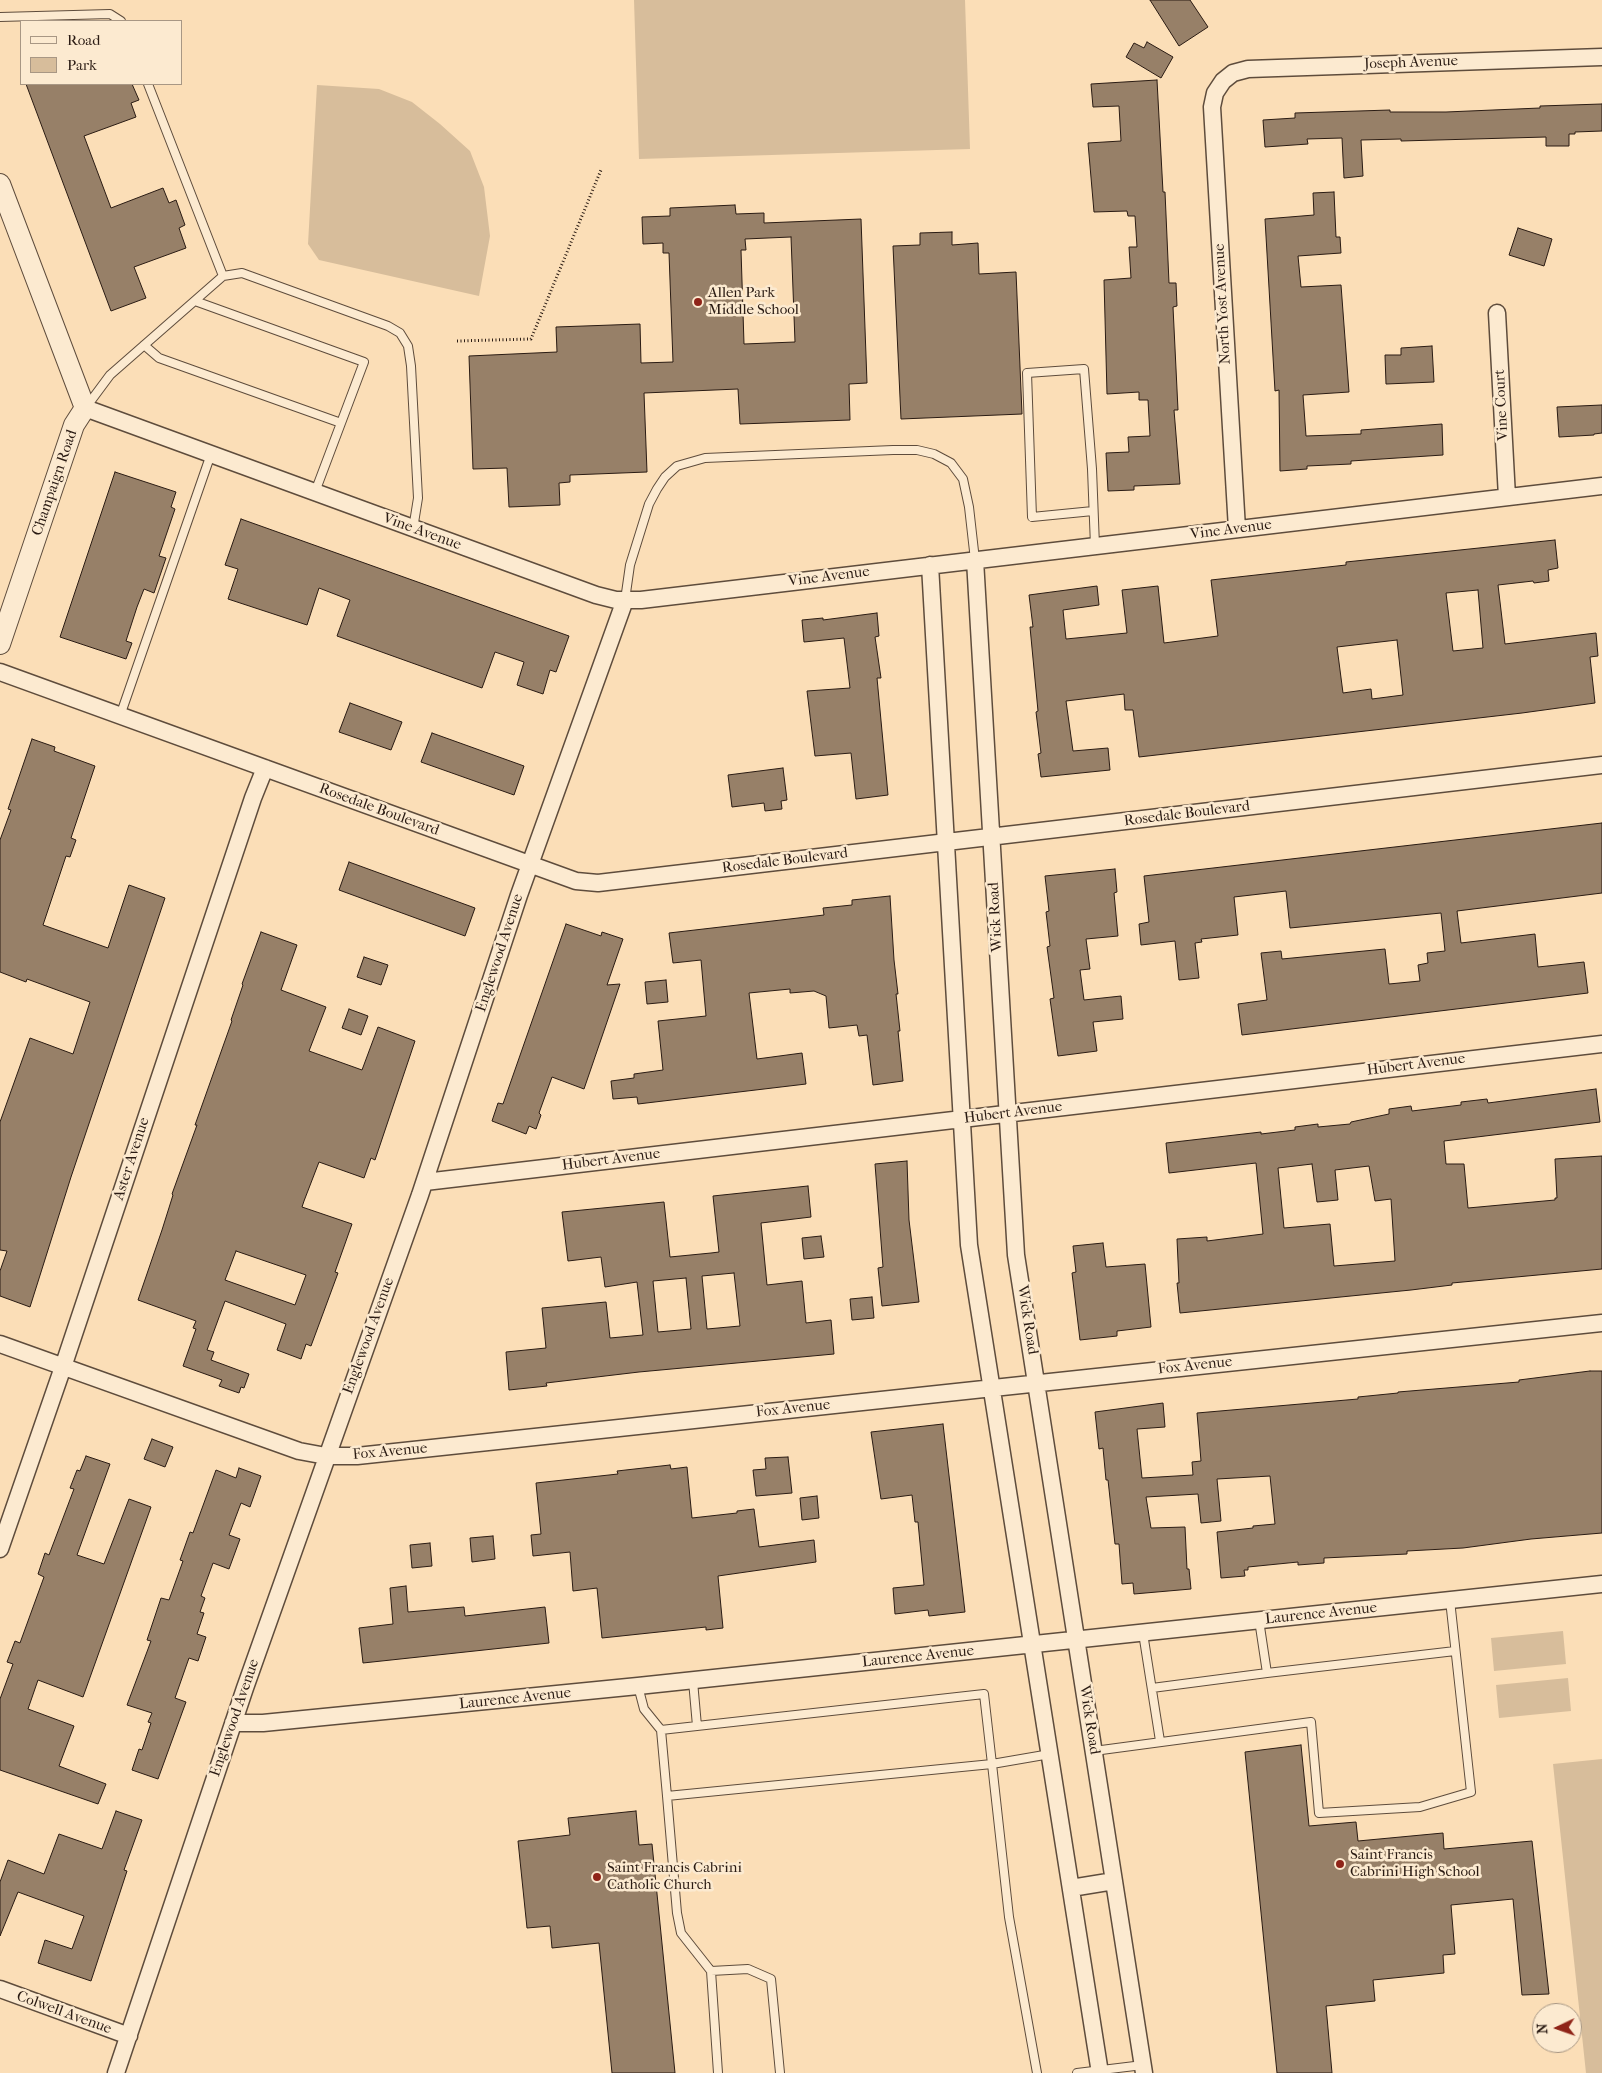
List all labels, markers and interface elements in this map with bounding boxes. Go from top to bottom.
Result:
legend [20,20,182,85]
text: Road [67,31,100,49]
street label: Joseph Avenue [1364,52,1458,74]
text: Park [67,56,97,74]
street label: North Yost Avenue [1211,243,1235,365]
place label: Allen Park Middle School [708,284,799,319]
marker: Allen Park Middle School [692,296,704,308]
street label: Vine Court [1491,369,1513,441]
street label: Champaign Road [28,428,82,538]
street label: Vine Avenue [380,510,464,554]
street label: Vine Avenue [1189,516,1273,544]
street label: Vine Avenue [787,563,871,591]
street label: Rosedale Boulevard [316,780,442,840]
street label: Rosedale Boulevard [1123,797,1251,831]
street label: Rosedale Boulevard [721,844,849,878]
street label: Wick Road [985,882,1007,952]
street label: Englewood Avenue [472,892,528,1014]
street label: Hubert Avenue [1366,1050,1466,1080]
street label: Hubert Avenue [963,1098,1063,1128]
street label: Aster Avenue [110,1115,154,1203]
street label: Hubert Avenue [561,1145,661,1175]
street label: Englewood Avenue [339,1275,399,1397]
street label: Wick Road [1013,1284,1041,1356]
street label: Fox Avenue [1157,1353,1233,1379]
street label: Fox Avenue [755,1396,831,1422]
street label: Fox Avenue [352,1440,428,1464]
street label: Laurence Avenue [1264,1599,1378,1629]
street label: Laurence Avenue [861,1642,975,1672]
street label: Englewood Avenue [206,1657,264,1779]
street label: Laurence Avenue [458,1684,572,1714]
street label: Wick Road [1075,1684,1103,1756]
place label: Saint Francis Cabrini High School [1350,1846,1480,1881]
marker: Saint Francis Cabrini High School [1334,1858,1346,1870]
place label: Saint Francis Cabrini Catholic Church [607,1859,742,1894]
marker: Saint Francis Cabrini Catholic Church [591,1871,603,1883]
street label: Colwell Avenue [14,1987,114,2039]
north arrow [1532,2003,1582,2053]
text: N [1534,2023,1551,2035]

